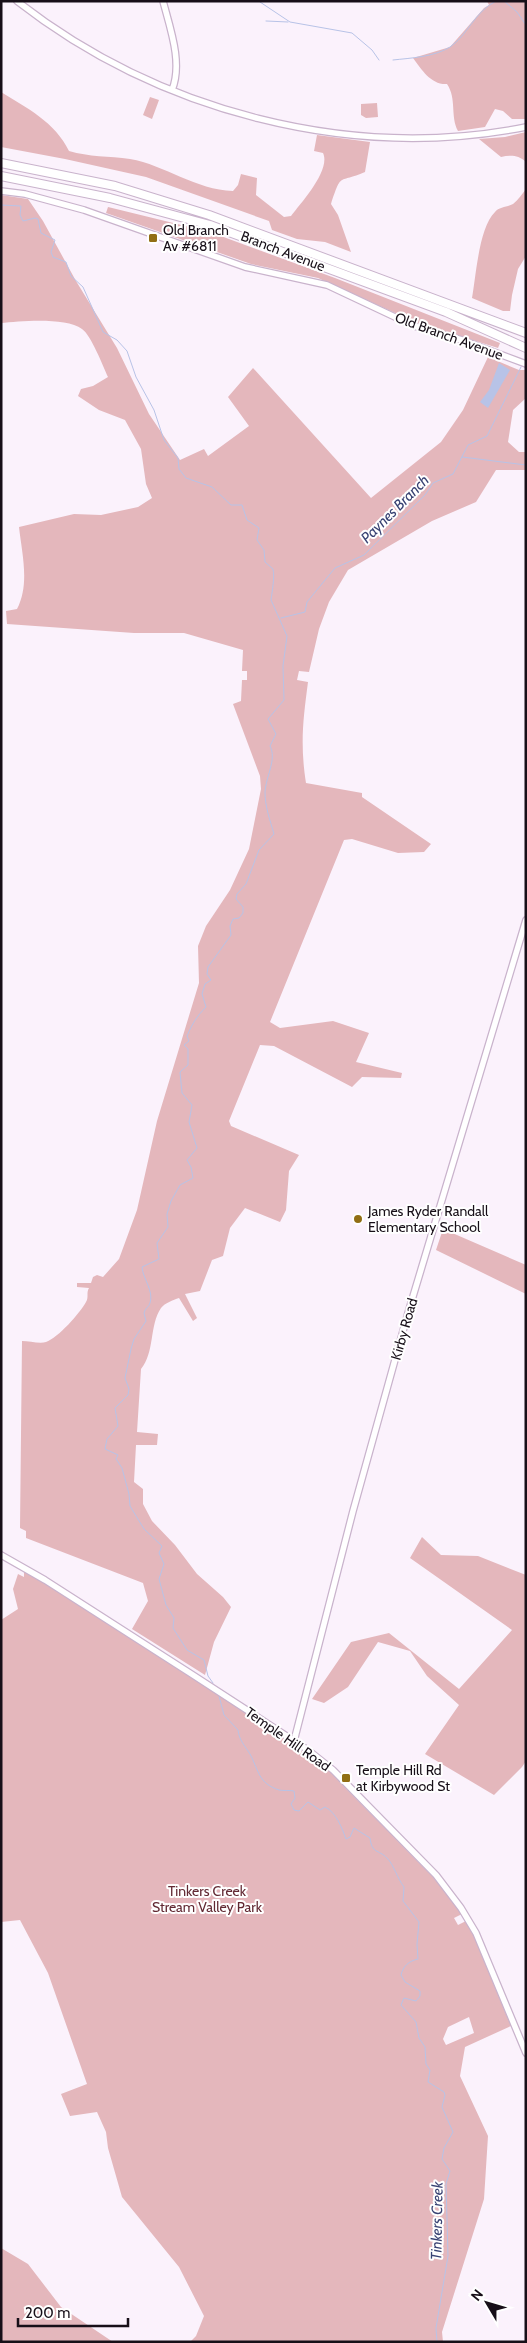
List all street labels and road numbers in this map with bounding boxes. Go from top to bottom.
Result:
street label: Branch Avenue [238,227,328,275]
street label: Old Branch Avenue [393,308,505,364]
street label: Kirby Road [387,1296,421,1362]
street label: Temple Hill Road [242,1703,334,1775]

